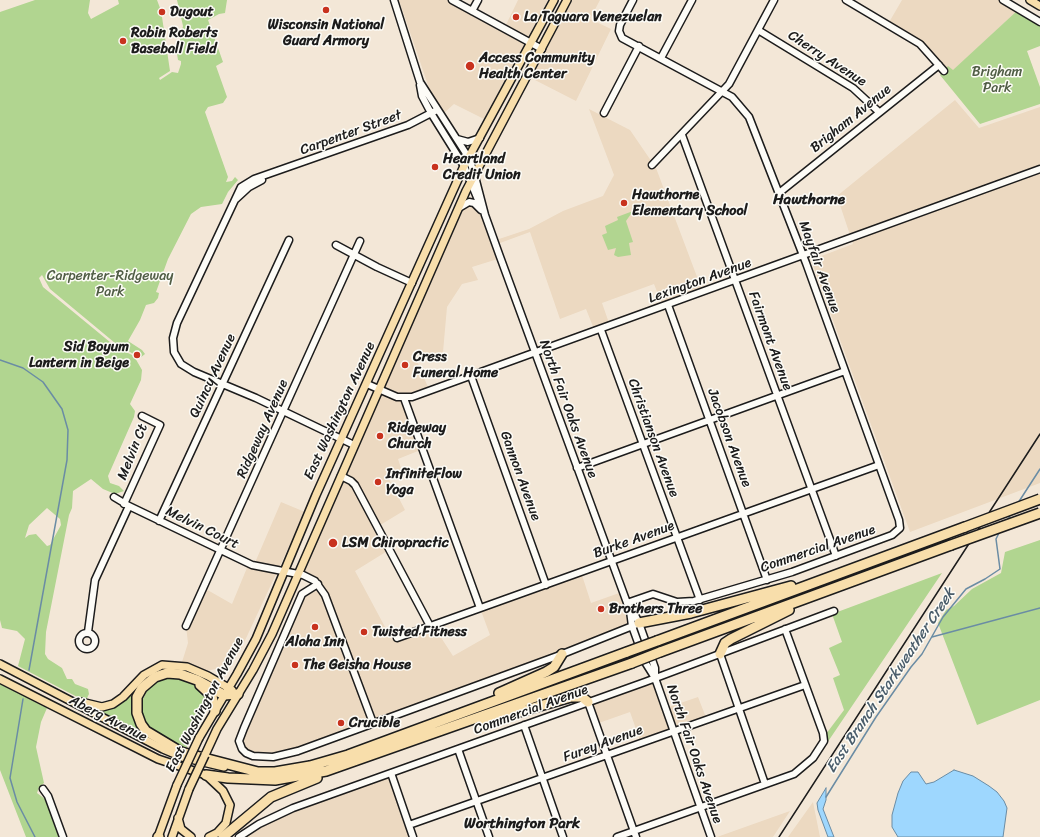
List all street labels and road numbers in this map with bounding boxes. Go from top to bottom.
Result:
street label: Cherry Avenue [785,27,869,91]
street label: Brigham Avenue [807,81,895,157]
street label: Carpenter Street [298,107,404,159]
street label: Mayfair Avenue [795,219,843,315]
street label: Lexington Avenue [646,255,754,307]
street label: Fairmont Avenue [744,289,796,393]
street label: Quincy Avenue [186,331,240,421]
street label: North Fair Oaks Avenue [535,338,601,480]
street label: East Washington Avenue [301,339,379,483]
street label: Ridgeway Avenue [234,377,292,481]
street label: Christianson Avenue [624,377,682,499]
street label: Jacobson Avenue [703,386,755,490]
street label: Melvin Ct [114,421,152,483]
street label: Gannon Avenue [496,429,544,523]
street label: Melvin Court [163,503,241,553]
street label: Burke Avenue [591,518,677,562]
street label: Commercial Avenue [758,521,878,577]
street label: East Washington Avenue [162,635,248,775]
street label: Commercial Avenue [472,682,590,738]
street label: North Fair Oaks Avenue [662,682,726,826]
street label: Aberg Avenue [66,692,150,746]
street label: Furey Avenue [561,722,645,766]

